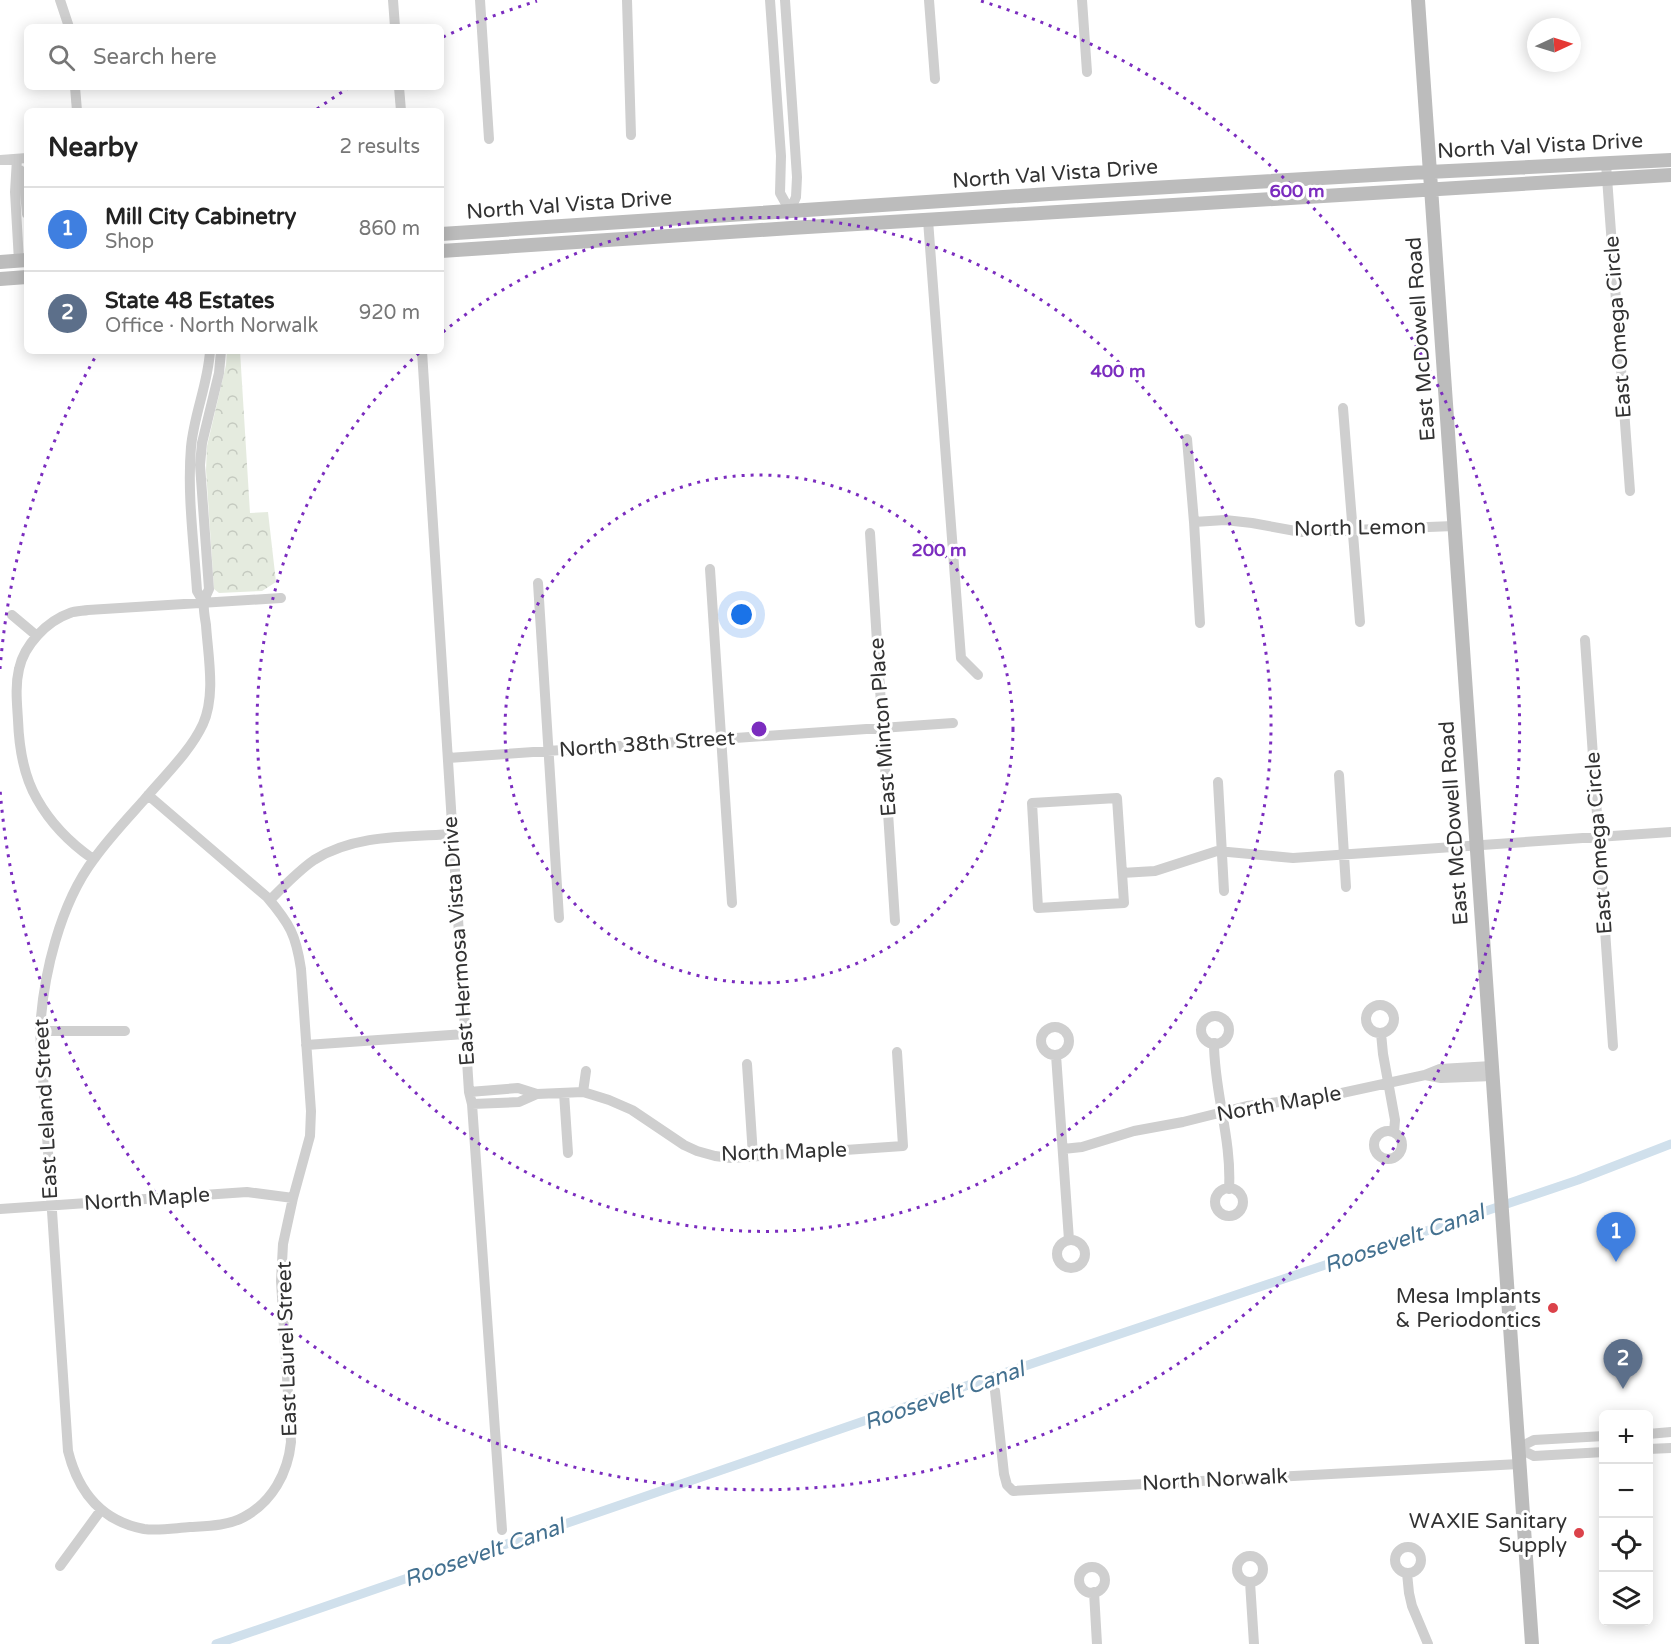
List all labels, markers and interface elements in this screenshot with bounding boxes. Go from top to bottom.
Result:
north arrow [1527,18,1581,72]
search box [24,24,444,90]
icon: search [45,41,78,74]
text: Search here [93,44,217,70]
street label: North Val Vista Drive [1436,128,1644,164]
text: Nearby [48,132,138,163]
text: 2 results [340,135,420,159]
street label: North Val Vista Drive [951,154,1159,194]
text: 600 m [1269,180,1325,202]
street label: North Val Vista Drive [465,185,673,225]
text: Mill City Cabinetry [105,204,296,230]
text: 1 [61,217,74,241]
text: 860 m [359,217,420,241]
text: Shop [105,230,154,254]
street label: East Omega Circle [1599,235,1637,419]
street label: East McDowell Road [1401,236,1441,442]
text: State 48 Estates [105,288,275,314]
text: 2 [61,301,74,325]
text: 920 m [359,301,420,325]
text: Office · North Norwalk [105,314,318,338]
text: 400 m [1090,360,1146,382]
street label: North Lemon [1294,514,1426,542]
text: 200 m [911,539,967,561]
your location [727,600,756,629]
street label: East Minton Place [864,637,902,817]
centre of rings [749,719,769,739]
street label: East McDowell Road [1434,720,1474,926]
street label: North 38th Street [558,725,736,763]
street label: East Omega Circle [1580,751,1618,935]
street label: East Hermosa Vista Drive [438,815,480,1067]
street label: East Leland Street [29,1018,63,1200]
street label: North Maple [1215,1081,1343,1127]
street label: North Maple [721,1137,848,1167]
street label: North Maple [83,1182,211,1216]
water label: Roosevelt Canal [1320,1199,1490,1279]
pin: 1 [1596,1212,1636,1262]
street label: East Laurel Street [271,1261,303,1437]
place label: Mesa Implants & Periodontics [1395,1284,1541,1333]
marker: Mesa Implants & Periodontics [1546,1301,1560,1315]
pin: 2 [1604,1340,1642,1389]
water label: Roosevelt Canal [860,1356,1030,1436]
map controls [1599,1410,1653,1626]
button: + [1599,1410,1653,1464]
street label: North Norwalk [1141,1464,1289,1496]
button: − [1599,1464,1653,1518]
place label: WAXIE Sanitary Supply [1409,1509,1567,1558]
water label: Roosevelt Canal [400,1513,570,1593]
button: locate [1599,1518,1653,1572]
marker: WAXIE Sanitary Supply [1572,1526,1586,1540]
button: layers [1599,1572,1653,1626]

